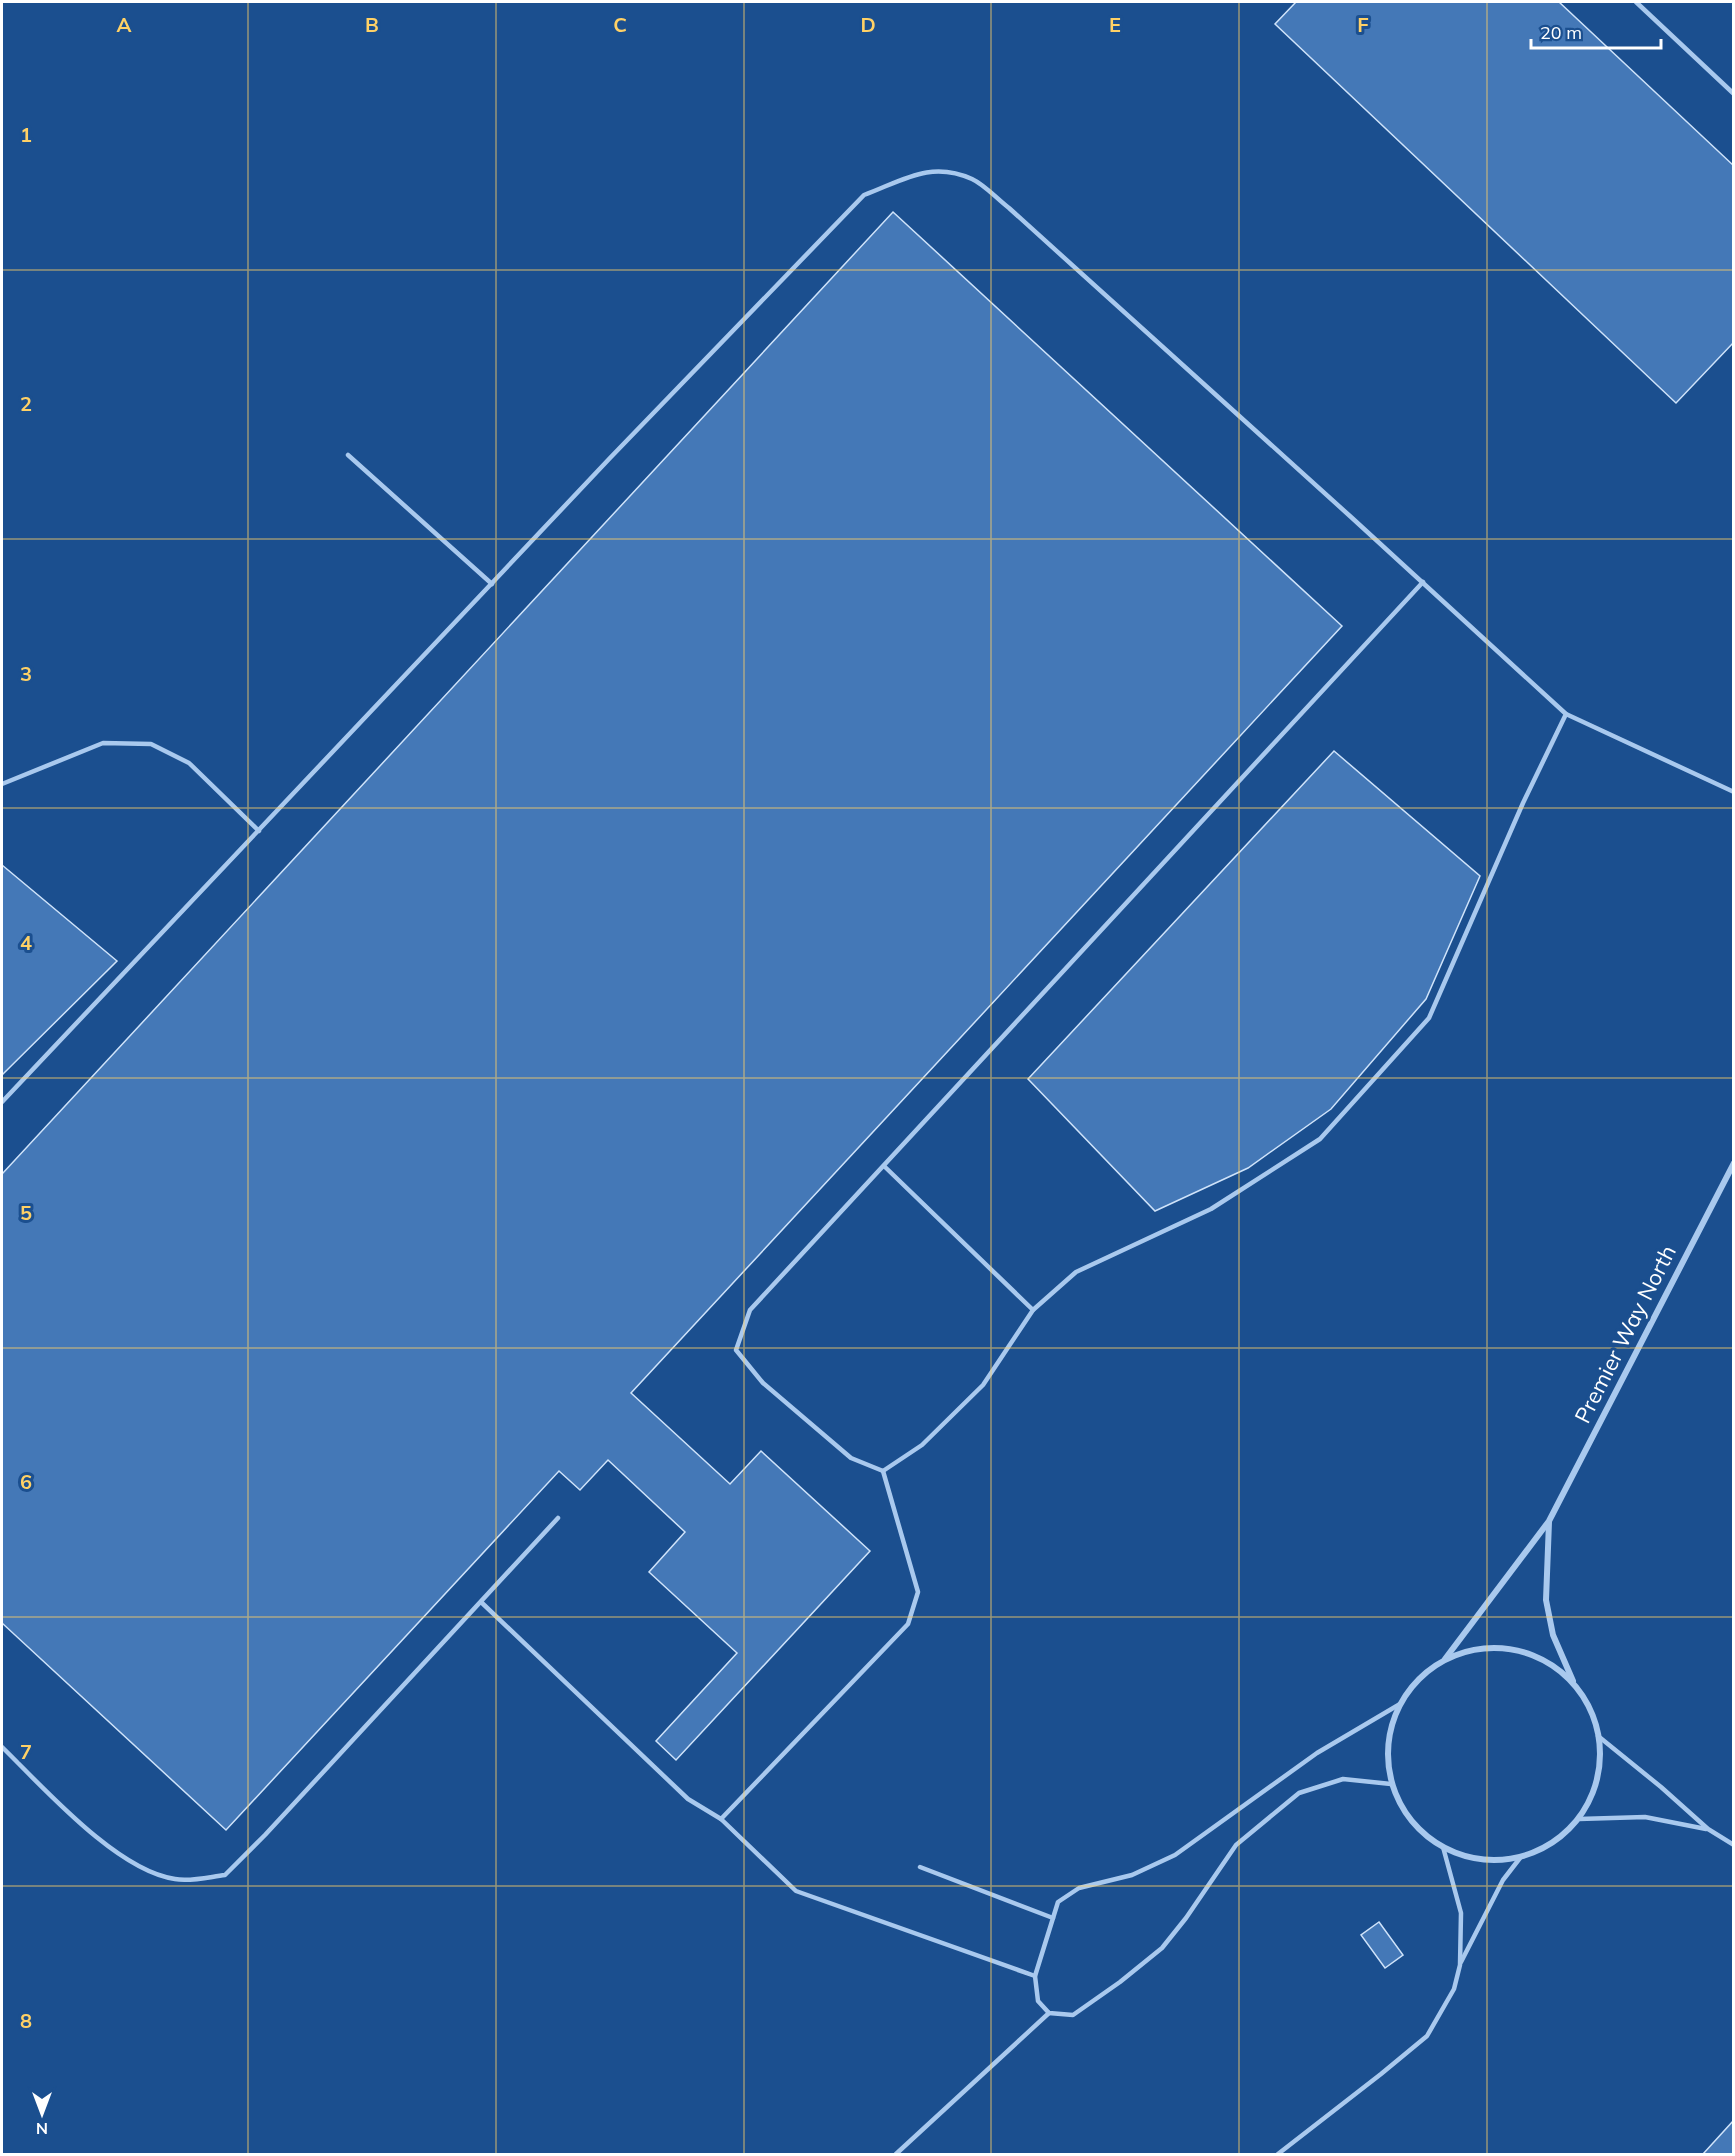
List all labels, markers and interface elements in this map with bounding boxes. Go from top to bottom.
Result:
text: A [117,12,132,37]
text: B [365,12,379,37]
text: C [613,12,627,37]
text: D [860,12,876,37]
text: E [1109,12,1121,37]
text: F [1357,12,1369,37]
scale bar [1531,12,1662,50]
text: 20 m [1540,21,1582,44]
text: 1 [20,122,32,147]
text: 2 [20,391,32,416]
text: 3 [20,661,32,686]
text: 4 [20,930,32,955]
text: 5 [20,1200,32,1225]
street label: Premier Way North [1568,1240,1682,1428]
text: 6 [20,1469,32,1494]
text: 7 [20,1739,32,1764]
text: 8 [20,2008,32,2033]
north arrow [12,2084,72,2144]
text: N [36,2119,48,2139]

